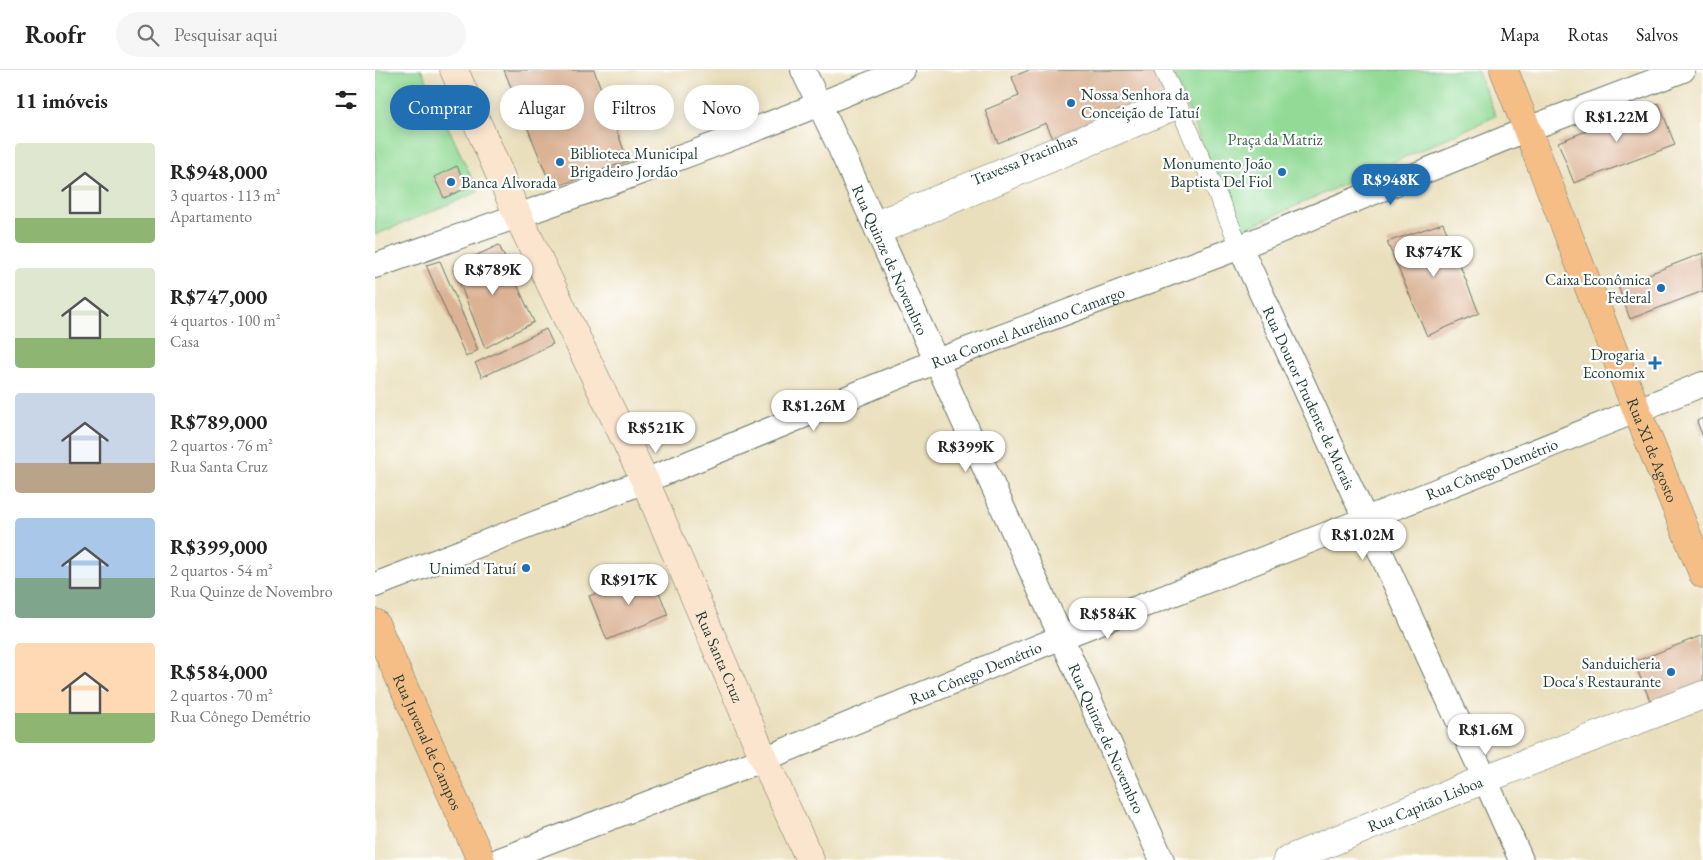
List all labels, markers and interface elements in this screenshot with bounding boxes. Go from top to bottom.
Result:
search box [116,12,466,57]
text: Roofr [25,19,86,50]
icon: search [134,21,162,49]
text: Pesquisar aqui [174,22,278,47]
text: Mapa [1500,23,1540,46]
text: Rotas [1568,23,1608,46]
text: Salvos [1636,23,1678,46]
place label: Nossa Senhora da Conceição de Tatuí [1081,84,1199,123]
chip: Comprar [390,85,490,130]
chip: Alugar [500,85,584,130]
chip: Filtros [594,85,674,130]
chip: Novo [684,85,759,130]
icon: filters [332,86,360,114]
text: 11 imóveis [15,87,108,114]
marker: Nossa Senhora da Conceição de Tatuí [1065,97,1077,109]
pin: R$1.22M [1571,100,1663,143]
text: R$1.22M [1585,106,1649,127]
street label: Travessa Pracinhas [968,128,1080,190]
park label: Praça da Matriz [1228,129,1322,150]
place label: Biblioteca Municipal Brigadeiro Jordão [570,143,698,182]
place label: Monumento João Baptista Del Fiol [1162,153,1272,192]
marker: Biblioteca Municipal Brigadeiro Jordão [554,156,566,168]
text: R$948,000 [170,158,267,185]
icon: home [55,163,115,223]
pin: R$948K [1350,164,1432,206]
marker: Monumento João Baptista Del Fiol [1276,166,1288,178]
text: R$948K [1362,169,1420,190]
place label: Banca Alvorada [461,172,557,193]
marker: Banca Alvorada [445,176,457,188]
street label: Rua Quinze de Novembro [847,181,934,338]
text: 3 quartos · 113 m² [170,185,281,206]
text: Apartamento [170,206,252,227]
pin: R$747K [1393,236,1475,278]
text: R$747K [1405,241,1463,262]
pin: R$789K [452,254,534,296]
text: R$789K [464,259,522,280]
place label: Caixa Econômica Federal [1545,269,1652,308]
street label: Rua Coronel Aureliano Camargo [928,281,1128,373]
marker: Caixa Econômica Federal [1655,282,1667,294]
text: R$747,000 [170,283,267,310]
icon: home [55,288,115,348]
street label: Rua Doutor Prudente de Morais [1258,303,1361,493]
text: 4 quartos · 100 m² [170,310,281,331]
text: Casa [170,331,199,352]
place label: Drogaria Economix [1583,344,1646,383]
marker: Drogaria Economix [1649,357,1661,369]
pin: R$1.26M [768,390,860,432]
text: R$1.26M [782,395,846,416]
street label: Rua XI de Agosto [1622,395,1683,505]
text: R$789,000 [170,408,267,435]
pin: R$521K [615,412,697,454]
icon: home [55,413,115,473]
text: R$521K [627,417,685,438]
pin: R$399K [925,430,1007,473]
street label: Rua Cônego Demétrio [1422,433,1561,505]
text: 2 quartos · 76 m² [170,435,273,456]
text: R$399K [937,436,995,457]
text: Rua Santa Cruz [170,456,267,477]
pin: R$1.02M [1317,518,1409,561]
text: R$1.02M [1331,524,1395,545]
text: R$399,000 [170,533,267,560]
icon: home [55,538,115,598]
place label: Unimed Tatuí [429,558,516,579]
text: 2 quartos · 54 m² [170,560,273,581]
marker: Unimed Tatuí [520,562,532,574]
pin: R$917K [588,564,670,606]
text: R$917K [600,569,658,590]
text: Rua Quinze de Novembro [170,581,333,602]
pin: R$584K [1067,598,1149,640]
text: R$584K [1079,603,1137,624]
street label: Rua Santa Cruz [691,607,749,705]
street label: Rua Cônego Demétrio [906,636,1045,709]
place label: Sanduicheria Doca's Restaurante [1543,653,1662,692]
text: R$584,000 [170,658,267,685]
street label: Rua Quinze de Novembro [1064,660,1150,817]
icon: home [55,663,115,723]
marker: Sanduicheria Doca's Restaurante [1665,666,1677,678]
street label: Rua Juvenal de Campos [388,670,468,813]
text: 2 quartos · 70 m² [170,685,273,706]
text: Rua Cônego Demétrio [170,706,311,727]
pin: R$1.6M [1445,714,1527,756]
text: R$1.6M [1458,719,1514,740]
street label: Rua Capitão Lisboa [1364,770,1486,837]

